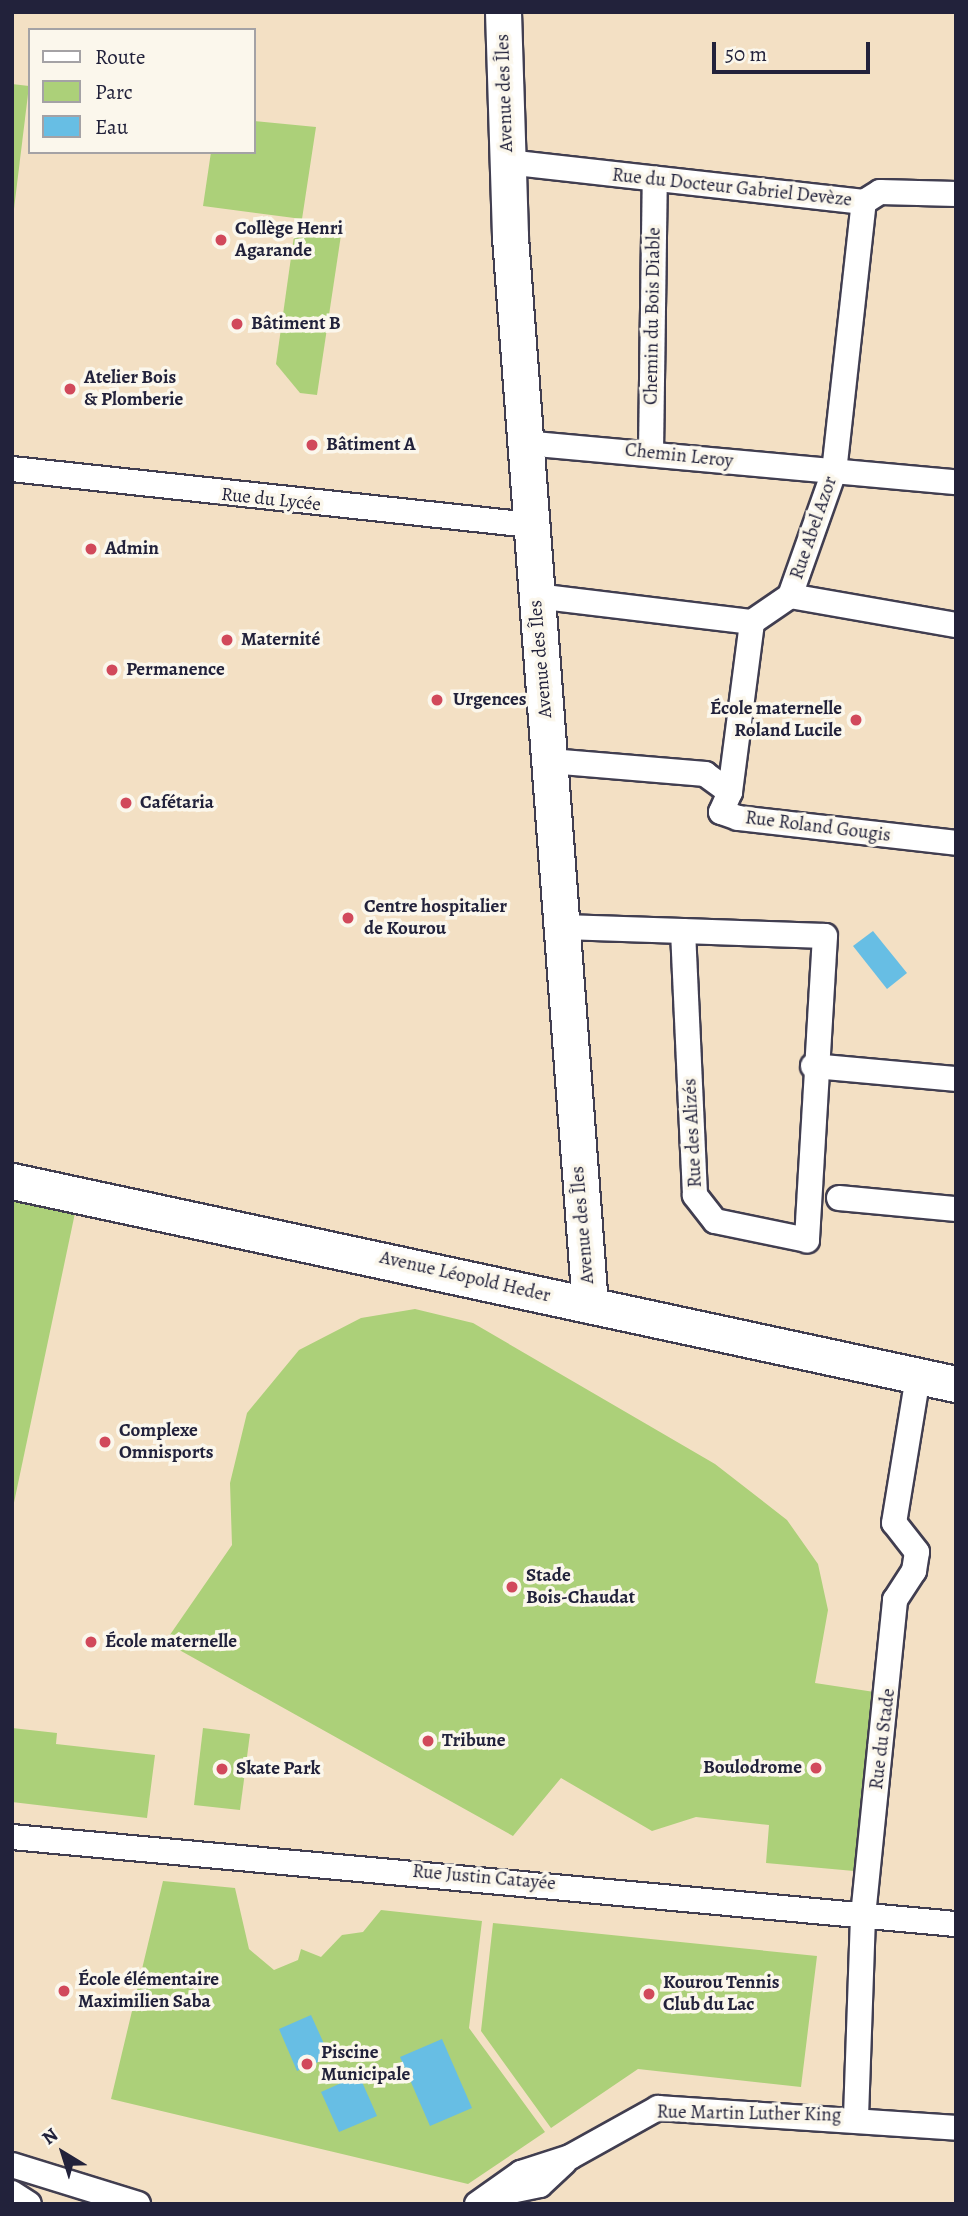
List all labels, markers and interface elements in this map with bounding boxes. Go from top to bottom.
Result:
legend [28,28,256,154]
scale bar [716,28,874,72]
street label: Avenue des Îles [492,34,518,152]
text: 50 m [725,40,767,68]
text: Route [95,43,145,71]
text: Parc [95,78,133,106]
text: Eau [95,113,128,141]
street label: Rue du Docteur Gabriel Devèze [611,164,853,212]
place label: Collège Henri Agarande [235,218,343,262]
street label: Chemin du Bois Diable [640,227,666,405]
marker: Collège Henri Agarande [213,232,229,248]
place label: Bâtiment B [251,313,341,335]
marker: Bâtiment B [229,316,245,332]
place label: Atelier Bois & Plomberie [84,367,183,411]
marker: Atelier Bois & Plomberie [62,381,78,397]
place label: Bâtiment A [326,434,416,456]
marker: Bâtiment A [304,437,320,453]
street label: Chemin Leroy [624,439,734,473]
street label: Rue Abel Azor [786,473,842,583]
street label: Rue du Lycée [220,483,322,517]
place label: Admin [105,538,159,560]
marker: Admin [83,541,99,557]
street label: Avenue des Îles [524,599,558,719]
place label: Maternité [241,629,320,651]
marker: Maternité [219,632,235,648]
place label: Permanence [126,659,225,681]
marker: Permanence [104,662,120,678]
place label: Urgences [453,689,526,711]
marker: Urgences [427,690,447,710]
place label: École maternelle Roland Lucile [710,698,842,742]
marker: École maternelle Roland Lucile [848,712,864,728]
place label: Cafétaria [140,792,214,814]
marker: Cafétaria [118,795,134,811]
street label: Rue Roland Gougis [744,807,892,847]
place label: Centre hospitalier de Kourou [364,896,507,940]
marker: Centre hospitalier de Kourou [338,908,358,928]
street label: Rue des Alizés [679,1078,707,1188]
street label: Avenue des Îles [566,1165,600,1285]
street label: Avenue Léopold Heder [377,1246,553,1308]
place label: Complexe Omnisports [119,1420,214,1464]
marker: Complexe Omnisports [97,1434,113,1450]
place label: Stade Bois-Chaudat [526,1565,635,1609]
marker: Stade Bois-Chaudat [504,1579,520,1595]
place label: École maternelle [105,1631,237,1653]
marker: École maternelle [83,1634,99,1650]
street label: Rue du Stade [865,1687,901,1791]
place label: Tribune [442,1730,505,1752]
marker: Tribune [420,1733,436,1749]
place label: Boulodrome [703,1757,802,1779]
place label: Skate Park [236,1758,320,1780]
marker: Boulodrome [808,1760,824,1776]
marker: Skate Park [214,1761,230,1777]
street label: Rue Justin Catayée [411,1860,557,1896]
place label: École élémentaire Maximilien Saba [78,1969,219,2013]
place label: Kourou Tennis Club du Lac [663,1972,779,2016]
marker: École élémentaire Maximilien Saba [56,1983,72,1999]
marker: Kourou Tennis Club du Lac [641,1986,657,2002]
place label: Piscine Municipale [321,2042,410,2086]
marker: Piscine Municipale [299,2056,315,2072]
street label: Rue Martin Luther King [657,2101,841,2127]
north arrow [28,2118,98,2188]
text: N [37,2122,64,2151]

